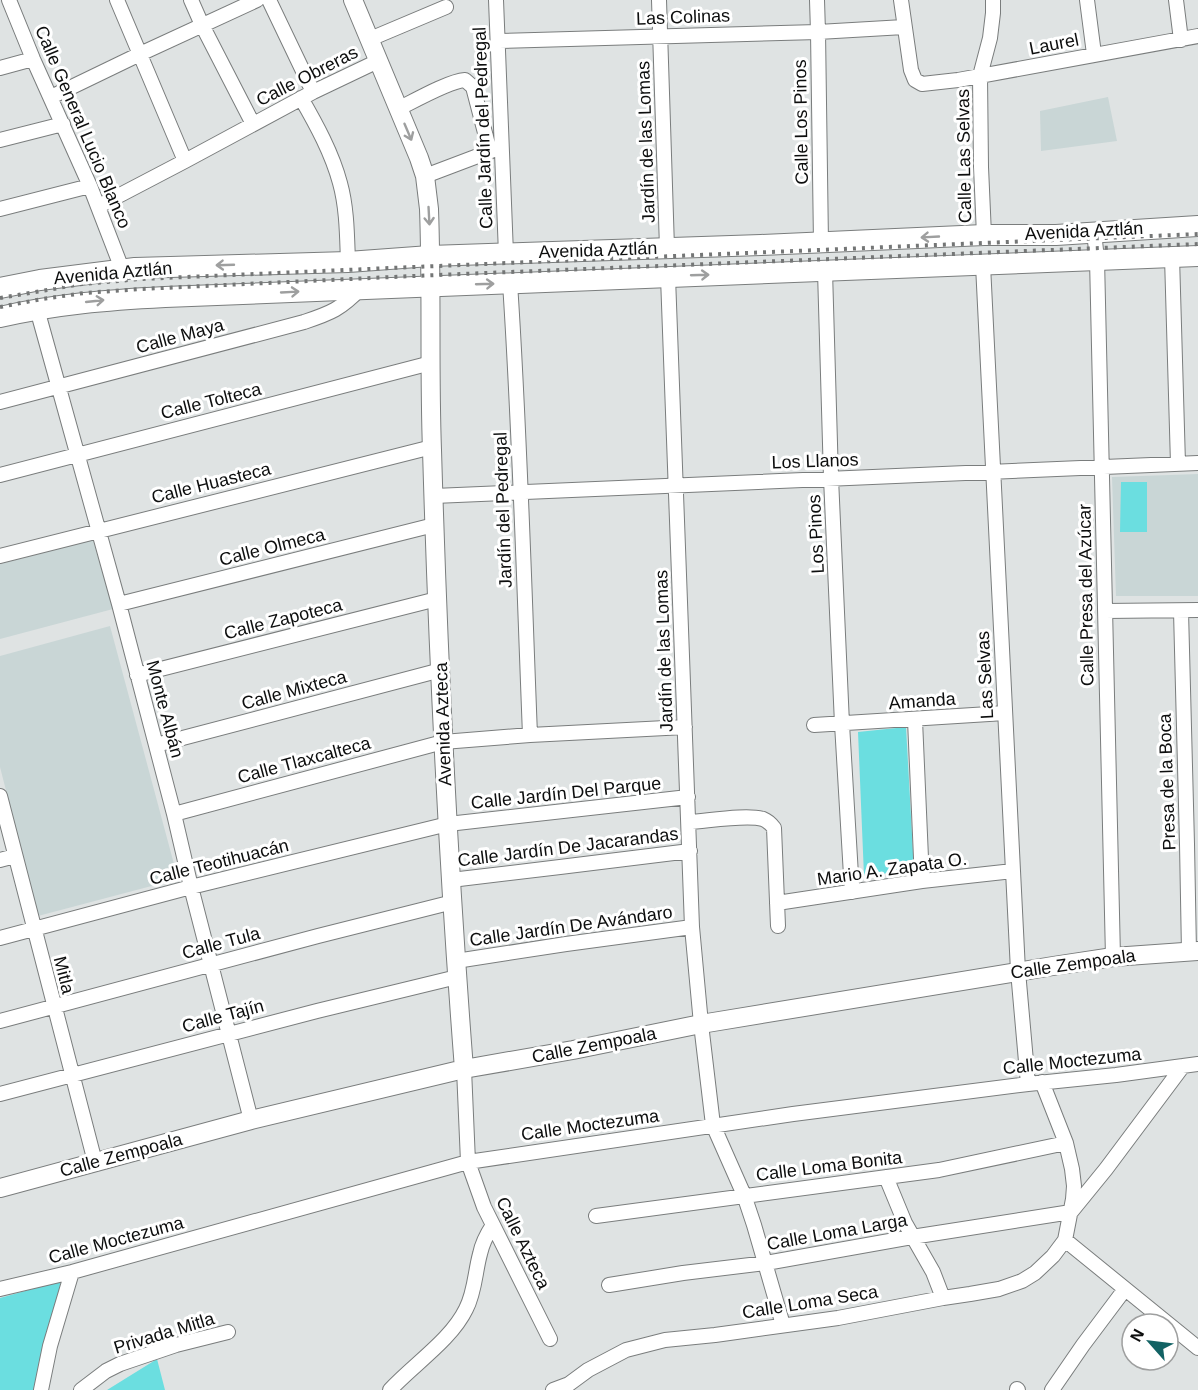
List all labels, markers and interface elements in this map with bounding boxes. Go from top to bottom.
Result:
street label: Las Colinas [636,5,730,29]
street label: Calle General Lucio Blanco [31,23,135,231]
street label: Calle Jardín del Pedregal [469,27,497,229]
street label: Laurel [1028,29,1080,59]
street label: Calle Obreras [253,42,361,110]
street label: Calle Los Pinos [790,59,812,185]
street label: Jardín de las Lomas [633,61,659,223]
street label: Calle Las Selvas [953,89,975,223]
one-way arrow [403,122,414,140]
one-way arrow [424,206,435,226]
street label: Avenida Aztlán [1024,218,1144,244]
one-way arrow [920,232,940,243]
street label: Avenida Aztlán [538,238,658,262]
street label: Avenida Aztlán [53,258,173,288]
one-way arrow [216,260,236,271]
one-way arrow [690,270,710,281]
one-way arrow [474,278,494,289]
one-way arrow [279,286,299,297]
one-way arrow [84,295,104,306]
street label: Calle Maya [134,314,227,357]
street label: Calle Tolteca [159,379,264,423]
street label: Jardín del Pedregal [490,432,516,588]
street label: Los Llanos [771,449,859,473]
street label: Calle Huasteca [149,458,274,507]
street label: Los Pinos [804,494,828,574]
street label: Calle Presa del Azúcar [1074,504,1098,686]
street label: Calle Olmeca [217,524,328,570]
street label: Jardín de las Lomas [651,570,677,732]
street label: Calle Zapoteca [222,594,345,643]
street label: Las Selvas [973,631,997,719]
street label: Monte Albán [142,658,188,760]
street label: Avenida Azteca [431,661,455,786]
street label: Calle Mixteca [239,666,350,714]
street label: Amanda [888,689,957,713]
street label: Presa de la Boca [1155,712,1179,851]
street label: Calle Tlaxcalteca [235,732,374,787]
street label: Calle Jardín Del Parque [470,773,662,813]
street label: Calle Jardín De Jacarandas [457,824,679,870]
street label: Calle Teotihuacán [147,835,291,889]
street label: Mario A. Zapata O. [816,849,968,889]
street label: Calle Jardín De Avándaro [468,902,674,950]
street label: Calle Tula [180,923,263,963]
street label: Calle Zempoala [1009,945,1138,983]
street label: Mitla [50,954,79,997]
street label: Calle Tajín [180,996,266,1036]
street label: Calle Zempoala [530,1023,659,1067]
street label: Calle Moctezuma [1002,1044,1143,1078]
street label: Calle Moctezuma [520,1105,661,1145]
street label: Calle Zempoala [58,1129,185,1181]
street label: Calle Loma Bonita [755,1147,904,1185]
street label: Calle Azteca [492,1194,554,1293]
street label: Calle Loma Larga [765,1210,910,1254]
street label: Calle Moctezuma [46,1212,187,1268]
street label: Calle Loma Seca [741,1281,880,1323]
street label: Privada Mitla [111,1308,218,1358]
north arrow [1120,1312,1180,1372]
text: N [1127,1326,1147,1344]

